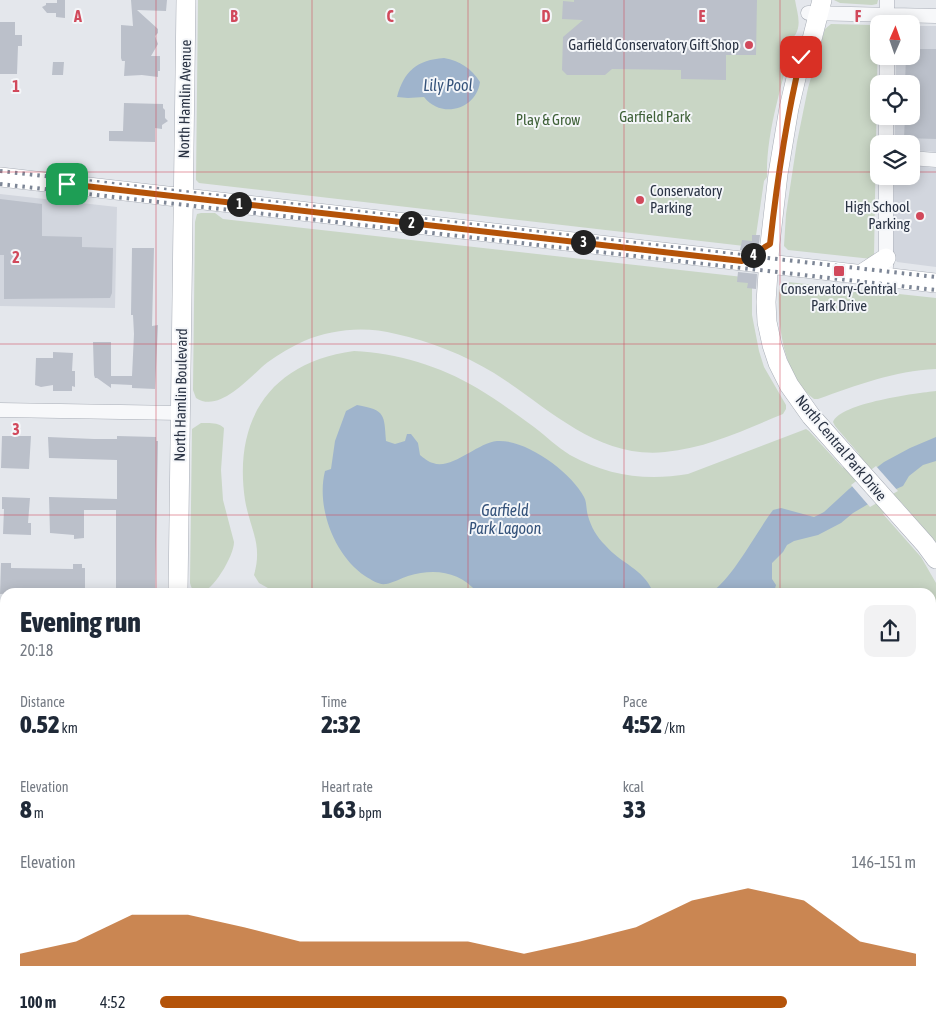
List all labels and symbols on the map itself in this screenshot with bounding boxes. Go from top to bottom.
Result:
text: A [73,7,82,25]
text: B [230,7,238,25]
text: C [386,7,394,25]
text: D [542,7,551,25]
text: E [699,7,706,25]
text: F [855,7,862,25]
north arrow [870,15,920,65]
place label: Garfield Conservatory Gift Shop [568,36,739,53]
pin [780,36,822,78]
street label: North Hamlin Avenue [175,39,194,158]
marker: Garfield Conservatory Gift Shop [743,39,755,51]
water label: Lily Pool [423,76,473,95]
text: 1 [12,77,20,95]
park label: Garfield Park [619,108,691,125]
park label: Play & Grow [516,111,580,128]
pin [46,163,88,205]
place label: Conservatory Parking [650,182,722,216]
pin: 1 [226,192,252,216]
marker: Conservatory Parking [634,194,646,206]
place label: High School Parking [845,198,911,232]
pin: 2 [398,210,424,236]
marker: High School Parking [914,210,926,222]
pin: 3 [570,230,596,254]
pin: 4 [740,242,766,268]
text: 2 [12,248,20,266]
marker: Conservatory-Central Park Drive [832,264,846,278]
place label: Conservatory-Central Park Drive [781,280,897,314]
street label: North Hamlin Boulevard [171,328,190,462]
street label: North Central Park Drive [792,392,891,504]
text: 3 [12,420,20,438]
water label: Garfield Park Lagoon [469,501,542,538]

